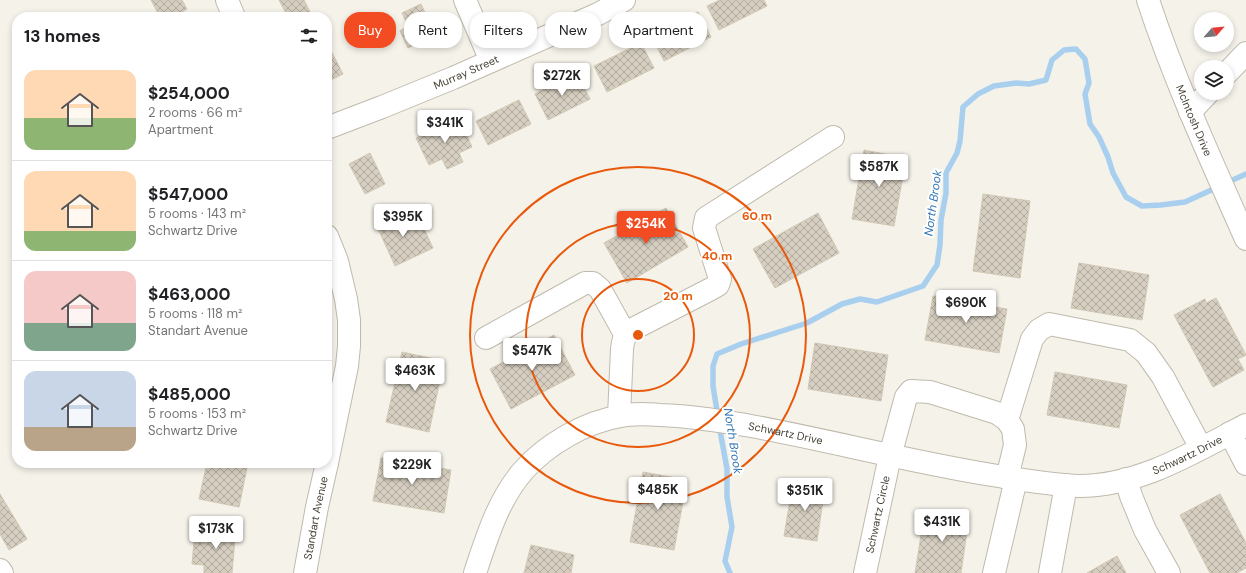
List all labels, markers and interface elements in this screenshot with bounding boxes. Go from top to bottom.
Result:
chip: Buy [344,12,396,48]
chip: Rent [404,12,462,48]
chip: Filters [470,12,537,48]
chip: New [545,12,601,48]
chip: Apartment [609,12,707,48]
north arrow [1194,12,1234,52]
map controls [1194,12,1234,100]
text: 13 homes [24,25,101,47]
icon: filters [298,25,320,47]
street label: Murray Street [431,52,501,92]
button: layers [1194,60,1234,100]
pin: $272K [534,63,590,97]
text: $272K [543,67,581,84]
text: $254,000 [148,82,230,104]
street label: McIntosh Drive [1173,83,1215,158]
icon: home [56,86,104,134]
text: 2 rooms · 66 m² [148,104,242,121]
pin: $341K [417,110,473,144]
text: $341K [426,114,464,131]
text: Apartment [148,121,213,138]
pin: $587K [851,154,907,188]
text: $587K [859,158,899,175]
water label: North Brook [920,168,946,237]
text: $547,000 [148,183,228,205]
icon: home [56,187,104,235]
pin: $395K [375,204,431,238]
text: 5 rooms · 143 m² [148,205,246,222]
text: $395K [383,208,423,225]
text: 60 m [742,208,772,224]
pin: $254K [618,211,674,245]
text: $254K [626,215,666,232]
text: Schwartz Drive [148,222,237,239]
text: 40 m [702,248,732,264]
text: $463,000 [148,283,230,305]
icon: home [56,287,104,335]
text: 20 m [663,288,693,304]
pin: $690K [938,290,994,324]
text: $690K [945,294,987,311]
text: 5 rooms · 118 m² [148,305,242,322]
text: Standart Avenue [148,322,248,339]
centre of rings [631,328,645,342]
pin: $547K [504,338,560,372]
text: $547K [512,342,552,359]
pin: $463K [387,358,443,392]
text: $463K [395,362,435,379]
text: $485,000 [148,383,231,405]
icon: home [56,387,104,435]
text: 5 rooms · 153 m² [148,405,246,422]
water label: North Brook [720,407,746,476]
street label: Schwartz Drive [747,419,824,447]
text: Schwartz Drive [148,422,237,439]
street label: Schwartz Drive [1150,432,1224,477]
pin: $229K [384,452,440,486]
text: $229K [392,456,432,473]
street label: Schwartz Circle [862,474,893,554]
street label: Standart Avenue [301,475,331,561]
pin: $485K [630,477,686,511]
pin: $351K [777,478,833,512]
text: $485K [637,481,679,498]
text: $351K [787,482,824,499]
pin: $431K [914,509,970,543]
text: $431K [923,513,961,530]
pin: $173K [188,516,244,550]
text: $173K [198,520,234,537]

